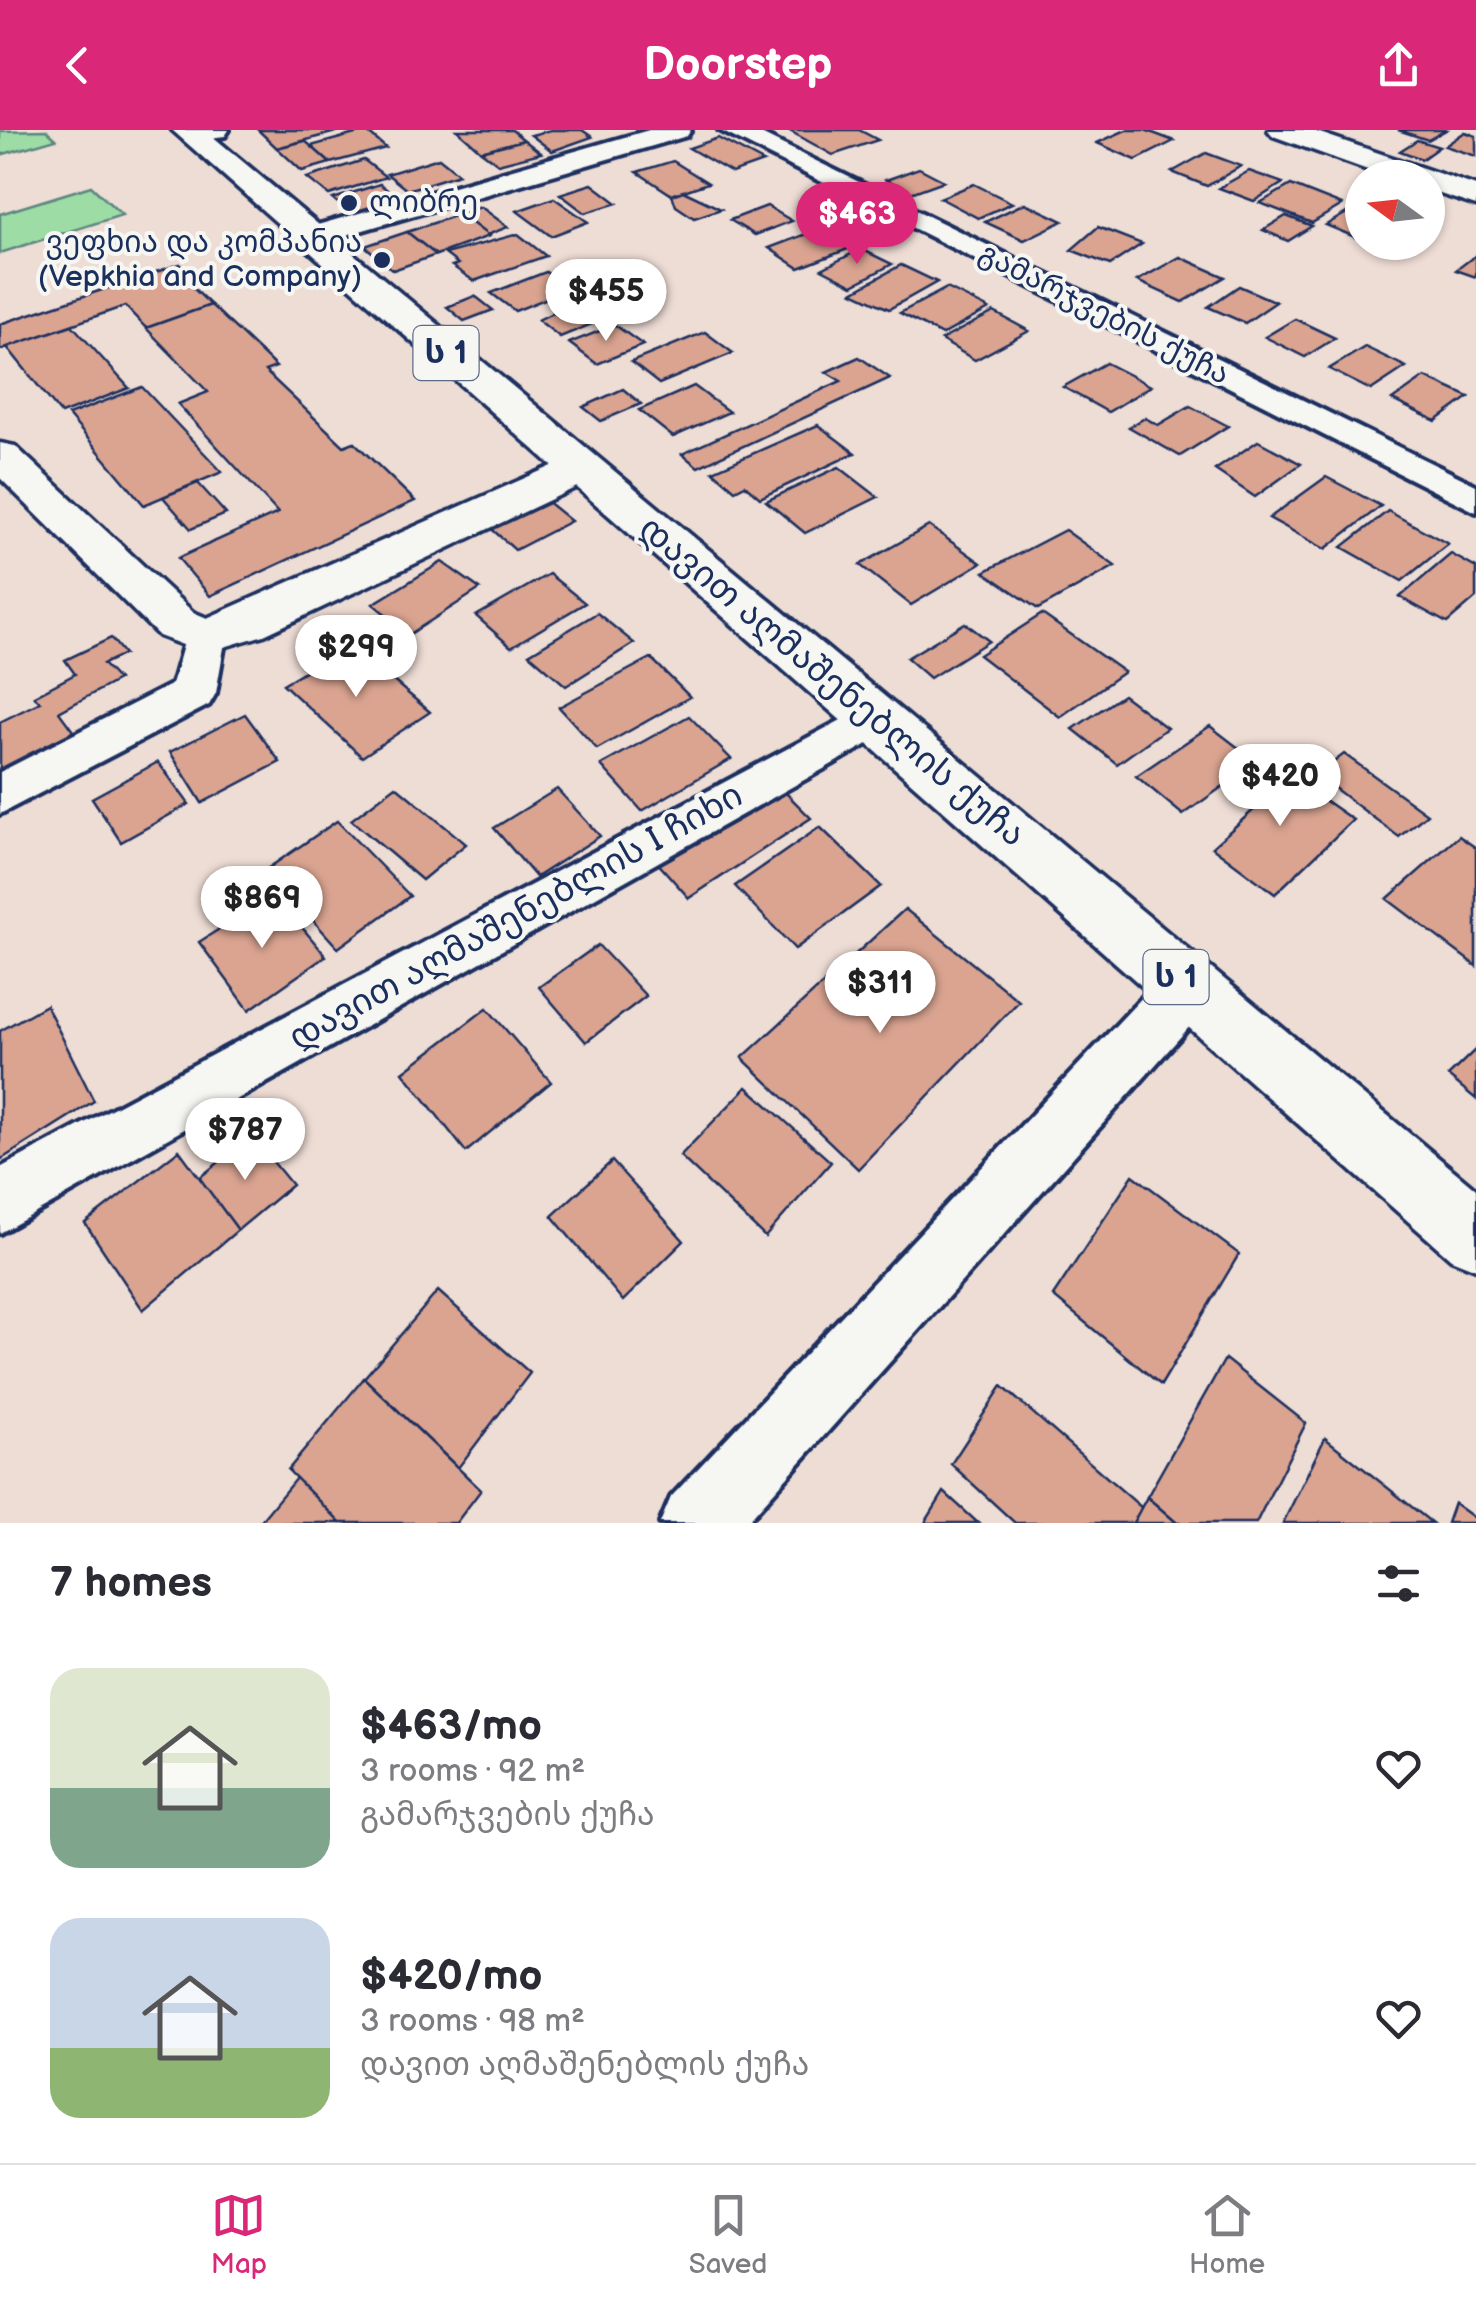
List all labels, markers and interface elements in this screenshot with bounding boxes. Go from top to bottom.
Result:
icon: back [50,38,105,93]
text: Doorstep [644,38,832,93]
icon: share [1371,38,1426,93]
north arrow [1345,160,1445,260]
map controls [1345,160,1445,260]
pin: $463 [798,182,916,267]
place label: ლიბრე [369,185,478,221]
marker: ლიბრე [338,192,360,214]
text: $463 [818,195,896,234]
place label: ვეფხია და კომპანია (Vepkhia and Company) [38,225,362,295]
street label: გამარჯვების ქუჩა [973,235,1235,393]
marker: ვეფხია და კომპანია (Vepkhia and Company) [371,249,393,271]
pin: $455 [547,259,665,344]
text: $455 [568,272,644,311]
road number: ს 1 [414,326,478,380]
street label: დავით აღმაშენებლის ქუჩა [630,508,1034,856]
pin: $299 [297,615,415,700]
text: $299 [317,628,395,667]
pin: $420 [1221,744,1339,829]
text: $420 [1241,757,1319,796]
street label: დავით აღმაშენებლის I ჩიხი [282,774,750,1060]
pin: $869 [203,866,321,951]
text: $869 [223,879,301,918]
road number: ს 1 [1144,950,1208,1004]
pin: $311 [821,951,939,1036]
text: $311 [847,964,913,1003]
pin: $787 [186,1098,304,1183]
text: $787 [207,1111,283,1150]
icon: filters [1371,1556,1426,1611]
text: 7 homes [50,1558,212,1609]
text: $463/mo [360,1701,542,1752]
icon: home [130,1708,250,1828]
icon: heart [1371,1741,1426,1796]
text: 3 rooms · 92 m² [360,1752,585,1791]
text: გამარჯვების ქუჩა [360,1796,655,1835]
text: $420/mo [360,1951,542,2002]
icon: home [130,1958,250,2078]
icon: heart [1371,1991,1426,2046]
text: 3 rooms · 98 m² [360,2002,585,2041]
text: დავით აღმაშენებლის ქუჩა [360,2046,809,2085]
tab: Map [211,2188,267,2281]
tab: Saved [689,2188,767,2281]
tab: Home [1189,2188,1265,2281]

